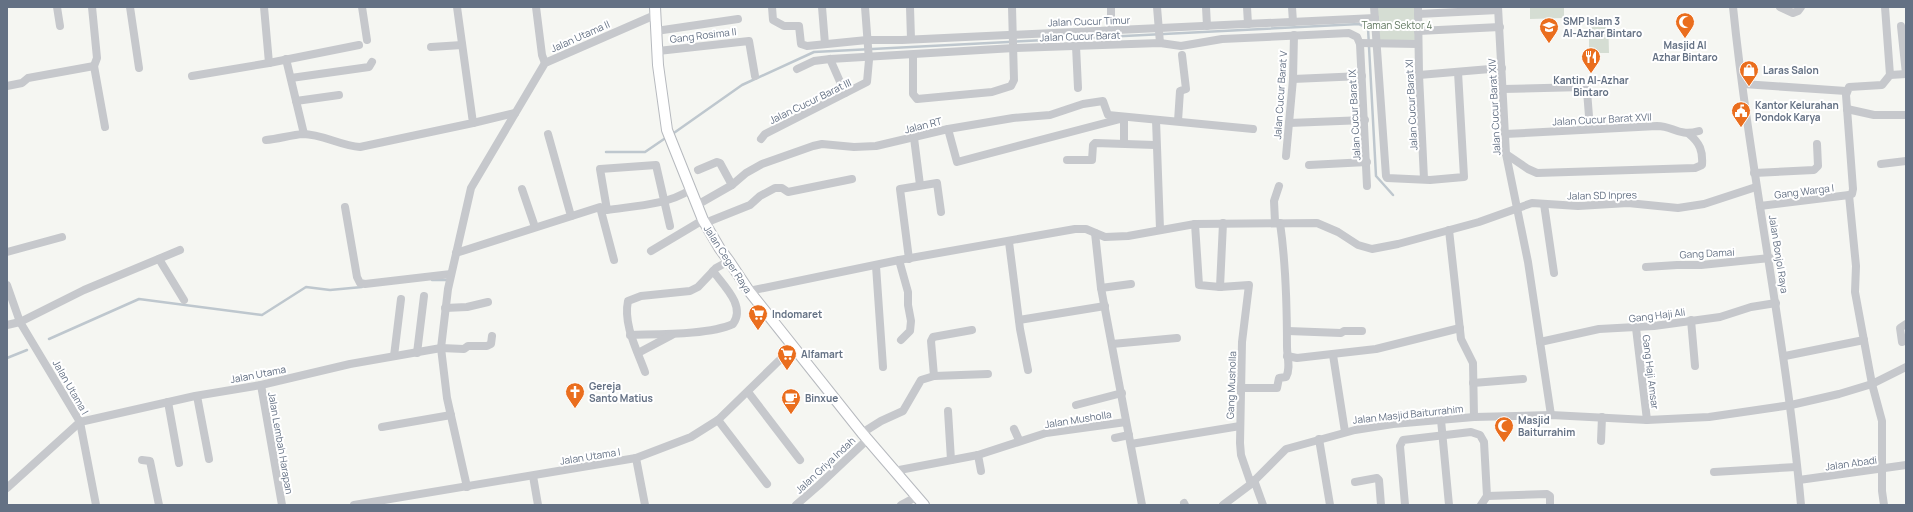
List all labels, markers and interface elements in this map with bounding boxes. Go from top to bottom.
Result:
mosque icon: Masjid Al Azhar Bintaro [1674,11,1696,39]
street label: Jalan Cucur Timur [1048,13,1131,29]
place label: SMP Islam 3 Al-Azhar Bintaro [1563,14,1642,40]
school or university icon: SMP Islam 3 Al-Azhar Bintaro [1538,16,1560,44]
street label: Jalan Utama II [548,17,612,55]
park label: Taman Sektor 4 [1362,18,1433,32]
street label: Gang Rosima II [669,24,737,46]
street label: Jalan Cucur Barat [1039,28,1121,44]
place label: Masjid Al Azhar Bintaro [1652,38,1718,64]
restaurant icon: Kantin Al-Azhar Bintaro [1580,46,1602,74]
street label: Jalan Cucur Barat V [1270,50,1290,140]
street label: Jalan Cucur Barat XIV [1484,58,1504,156]
street label: Jalan Cucur Barat XI [1402,59,1420,151]
shop icon: Laras Salon [1738,59,1760,87]
place label: Laras Salon [1763,63,1819,77]
street label: Jalan Cucur Barat IX [1345,69,1363,161]
place label: Kantin Al-Azhar Bintaro [1553,73,1629,99]
street label: Jalan Cucur Barat III [767,75,853,127]
place label: Kantor Kelurahan Pondok Karya [1755,98,1839,124]
public building icon: Kantor Kelurahan Pondok Karya [1730,100,1752,128]
street label: Jalan Cucur Barat XVII [1552,109,1652,129]
street label: Jalan RT [903,114,943,136]
street label: Gang Warga I [1773,180,1835,202]
street label: Jalan SD Inpres [1567,187,1637,203]
street label: Jalan Bonjol Raya [1766,214,1792,294]
street label: Jalan Ceger Raya [701,222,755,296]
street label: Gang Damai [1679,245,1735,261]
supermarket icon: Indomaret [747,303,769,331]
street label: Gang Haji Ali [1628,305,1686,325]
place label: Indomaret [772,307,822,321]
street label: Gang Haji Amsar [1639,334,1663,410]
supermarket icon: Alfamart [776,343,798,371]
place label: Alfamart [801,347,843,361]
street label: Gang Musholla [1223,351,1239,419]
street label: Jalan Utama I [50,357,92,417]
street label: Jalan Utama [229,362,287,386]
place label: Gereja Santo Matius [589,379,654,405]
church icon: Gereja Santo Matius [564,381,586,409]
cafe icon: Binxue [780,387,802,415]
street label: Jalan Lembah Harapan [265,391,297,495]
place label: Binxue [805,391,838,405]
street label: Jalan Masjid Baiturrahim [1352,401,1464,427]
street label: Jalan Musholla [1043,407,1113,431]
place label: Masjid Baiturrahim [1518,413,1575,439]
mosque icon: Masjid Baiturrahim [1493,415,1515,443]
street label: Jalan Griya Indah [792,433,858,496]
street label: Jalan Utama I [559,444,621,468]
street label: Jalan Abadi [1824,452,1878,474]

